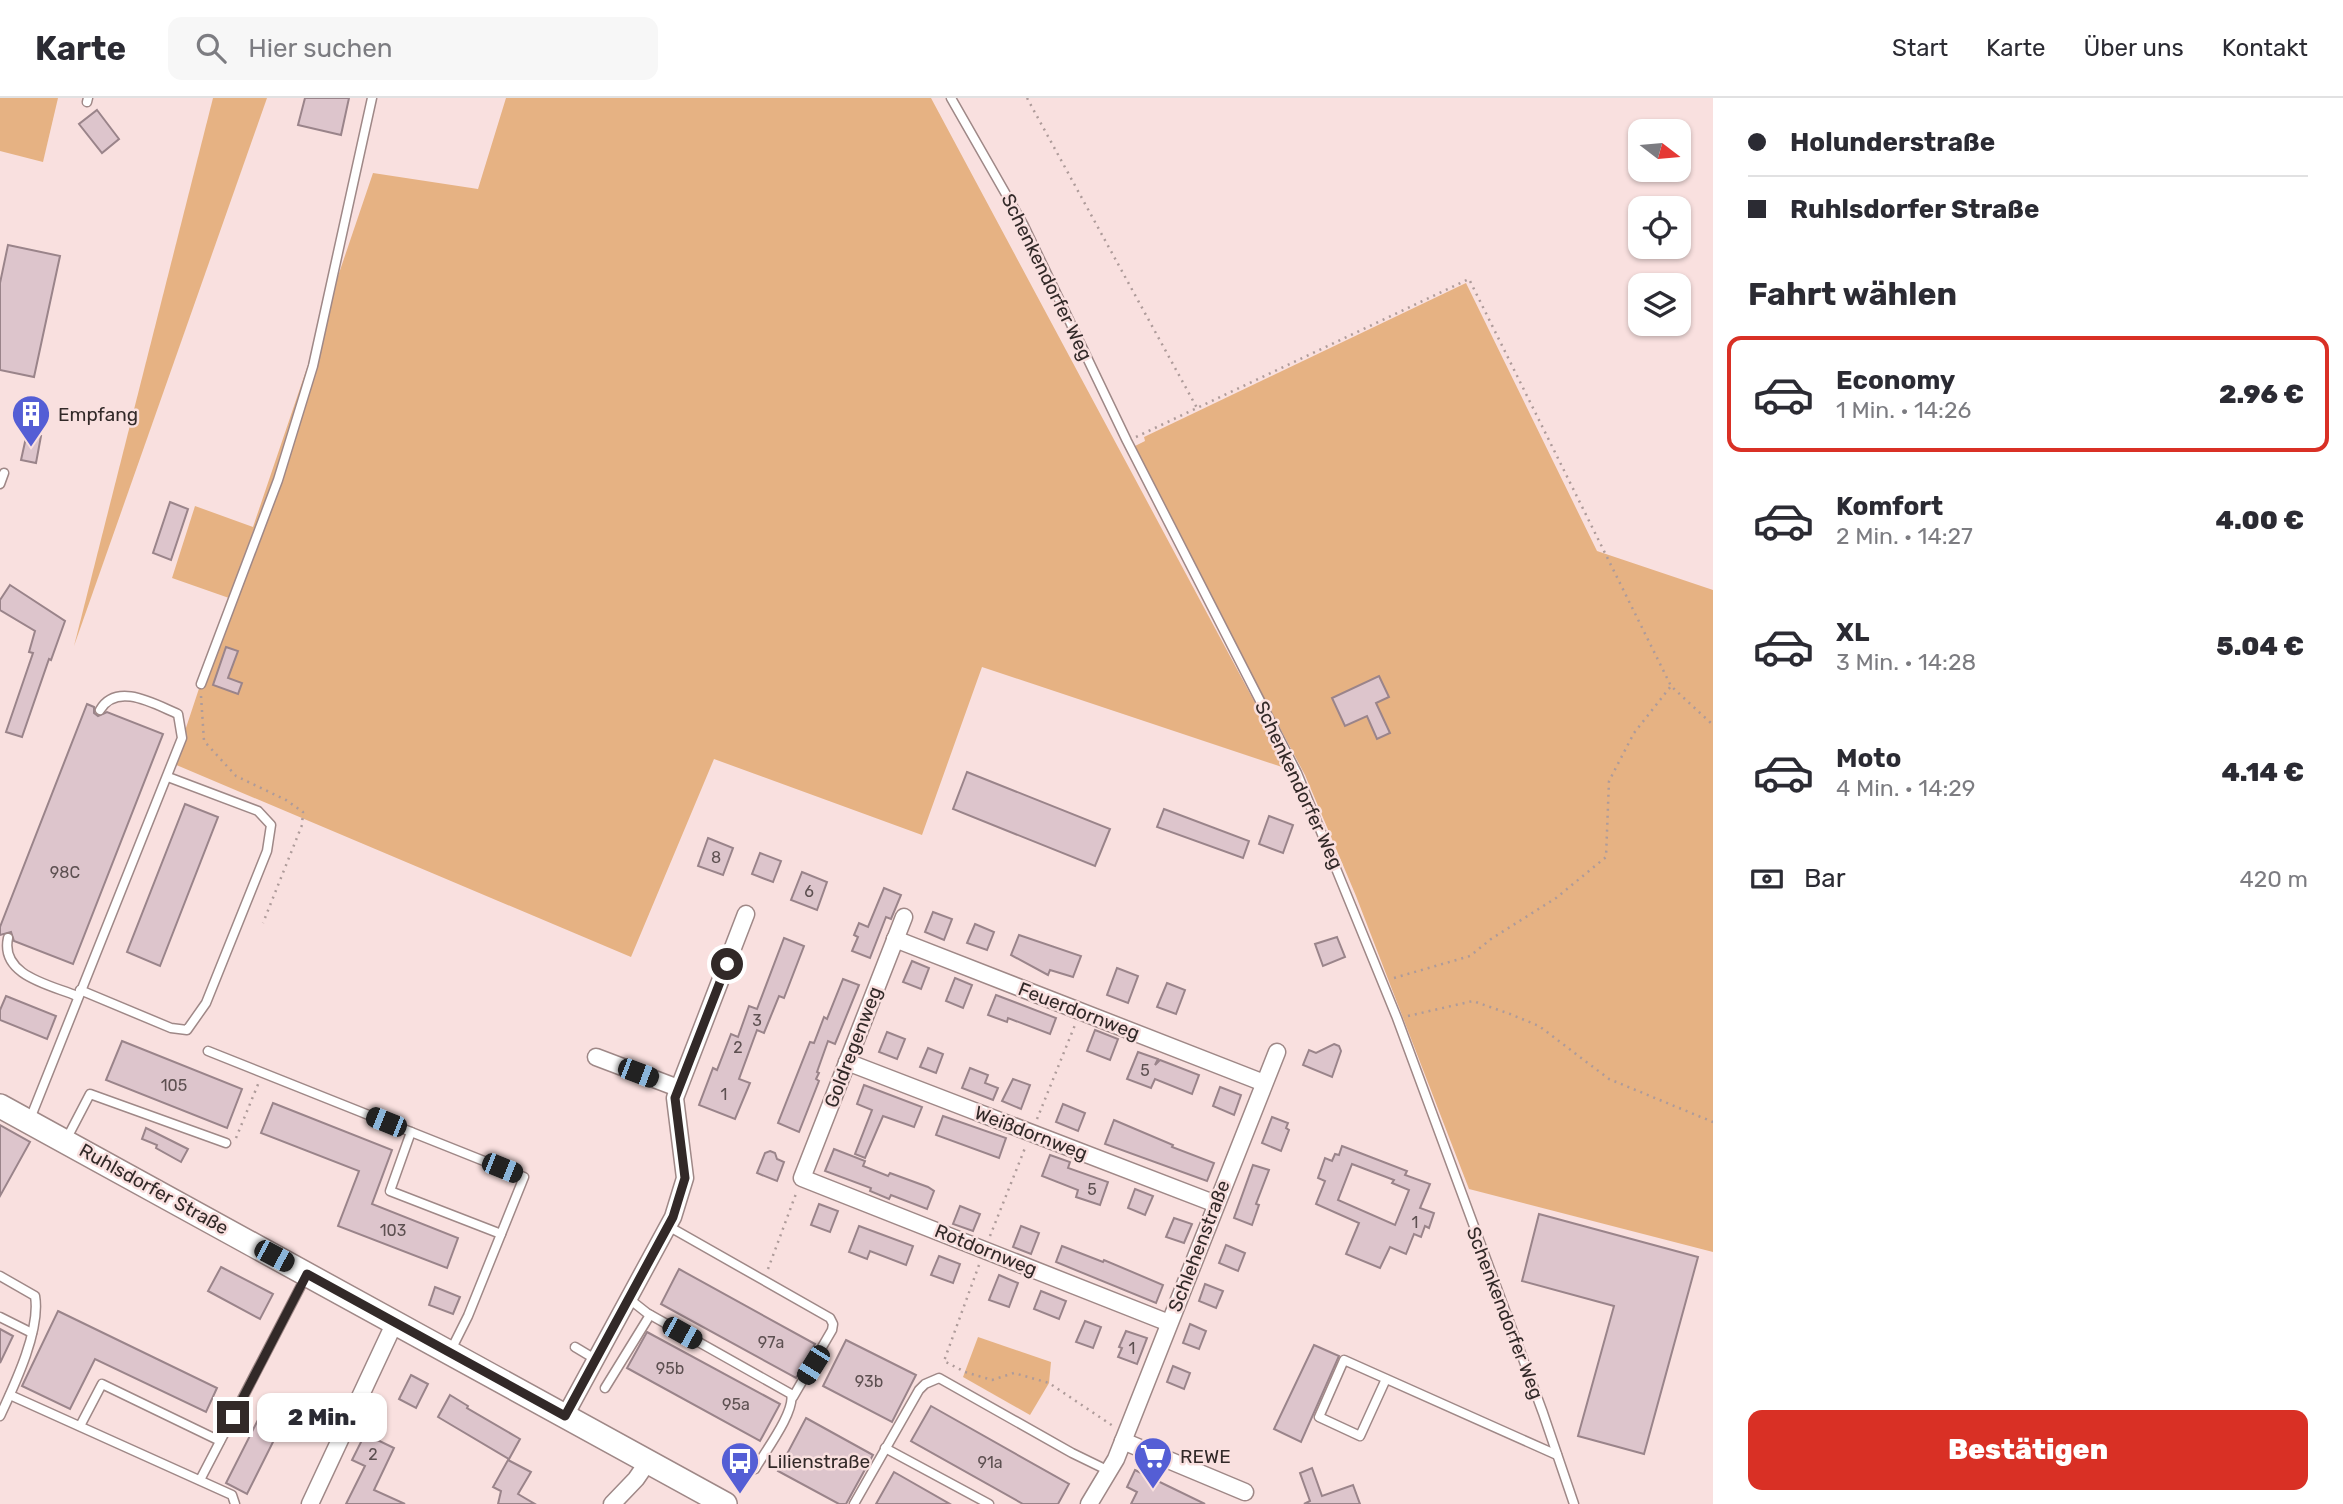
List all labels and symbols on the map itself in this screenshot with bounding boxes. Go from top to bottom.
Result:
north arrow [1628,119,1690,182]
street label: Schenkendorfer Weg [997,190,1097,364]
building icon: Empfang [10,393,52,448]
place label: Empfang [58,403,138,426]
street label: Schenkendorfer Weg [1250,697,1348,873]
house number: 8 [711,848,721,867]
house number: 98C [50,863,80,882]
house number: 6 [804,882,814,901]
route start [711,948,743,980]
street label: Feuerdornweg [1015,977,1143,1045]
street label: Goldregenweg [819,983,887,1111]
house number: 3 [752,1011,762,1030]
house number: 2 [733,1038,743,1057]
car [615,1056,662,1090]
house number: 5 [1140,1061,1150,1080]
house number: 105 [161,1076,187,1095]
house number: 1 [721,1085,727,1104]
street label: Weißdornweg [971,1101,1091,1165]
car [363,1104,410,1140]
street label: Ruhlsdorfer Straße [75,1138,233,1240]
car [479,1150,526,1186]
street label: Schlehenstraße [1163,1177,1235,1315]
house number: 5 [1087,1180,1097,1199]
house number: 1 [1412,1213,1418,1232]
street label: Rotdornweg [931,1219,1041,1281]
house number: 103 [380,1221,406,1240]
street label: Schenkendorfer Weg [1462,1224,1548,1402]
car [251,1237,298,1275]
car [659,1314,706,1352]
house number: 97a [758,1333,784,1352]
house number: 1 [1129,1339,1135,1358]
car [793,1342,834,1388]
house number: 95b [656,1359,684,1378]
house number: 93b [855,1372,883,1391]
callout: 2 Min. [258,1392,387,1442]
house number: 95a [722,1395,750,1414]
route end [217,1401,249,1433]
supermarket icon: REWE [1132,1435,1174,1490]
bus stop icon: Lilienstraße [719,1440,761,1495]
house number: 2 [368,1445,378,1464]
place label: REWE [1180,1445,1231,1468]
place label: Lilienstraße [767,1450,870,1473]
house number: 91a [977,1453,1003,1472]

